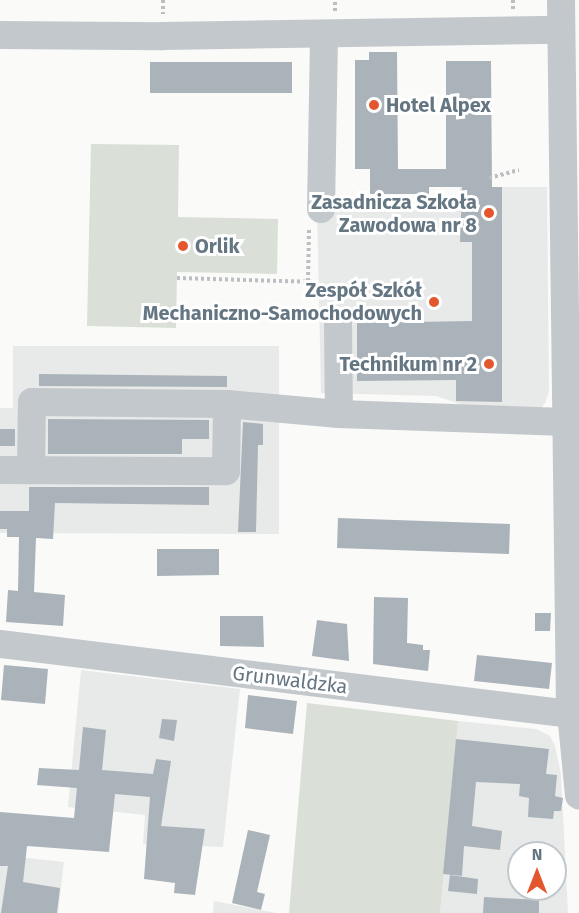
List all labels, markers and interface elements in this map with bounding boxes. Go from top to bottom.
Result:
place label: Hotel Alpex [386,93,491,117]
marker: Hotel Alpex [367,98,381,112]
place label: Zasadnicza Szkoła Zawodowa nr 8 [311,190,477,237]
marker: Zasadnicza Szkoła Zawodowa nr 8 [482,206,496,220]
place label: Orlik [195,234,239,258]
marker: Orlik [176,239,190,253]
place label: Zespół Szkół Mechaniczno-Samochodowych [143,278,422,325]
marker: Zespół Szkół Mechaniczno-Samochodowych [427,295,441,309]
place label: Technikum nr 2 [339,352,477,376]
marker: Technikum nr 2 [482,357,496,371]
street label: Grunwaldzka [231,661,349,699]
north arrow [507,841,567,901]
text: N [532,845,542,864]

